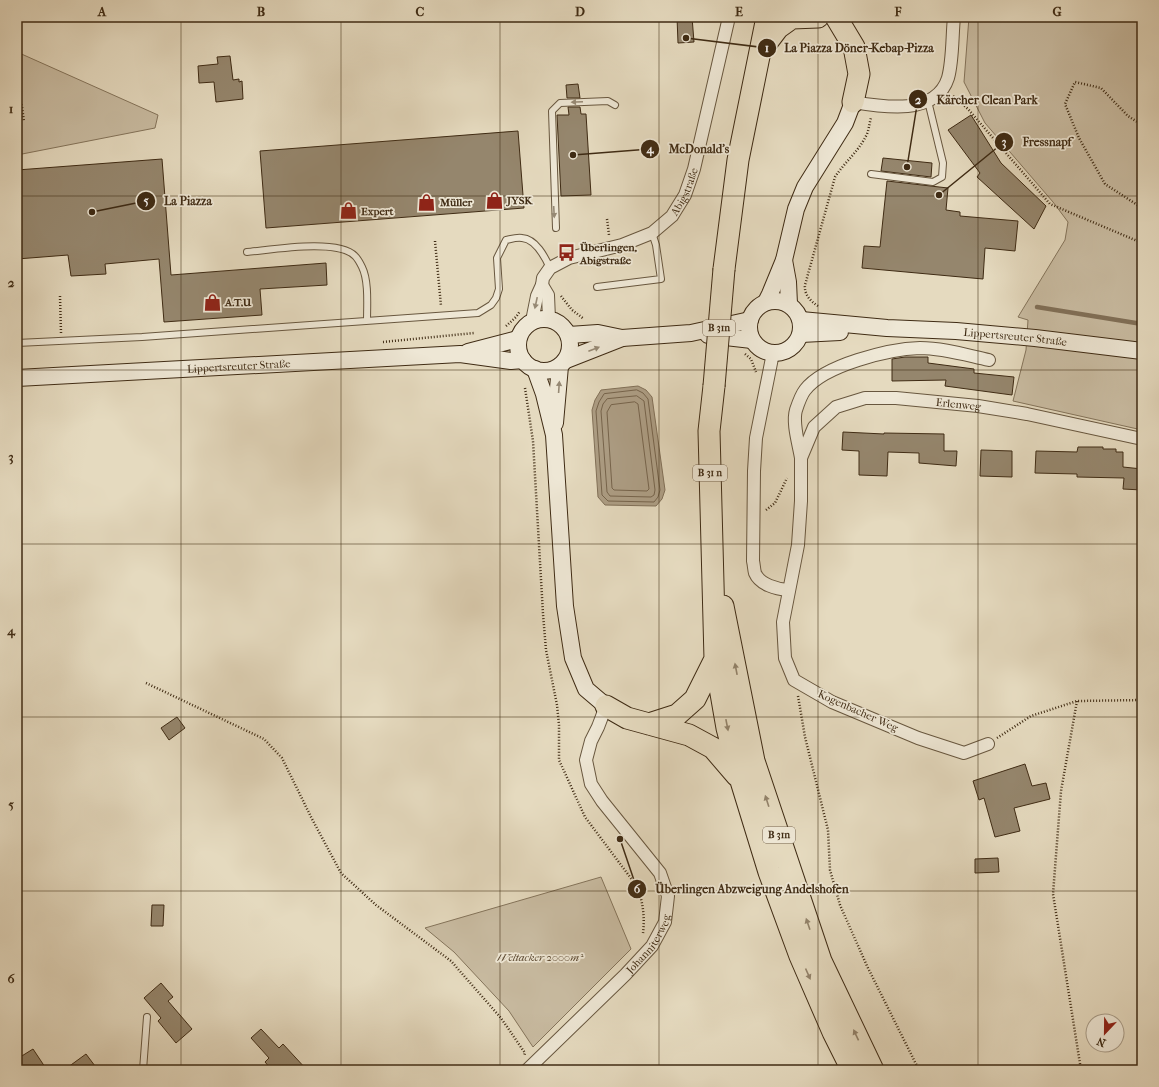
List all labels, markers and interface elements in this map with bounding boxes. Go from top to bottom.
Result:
text: A [97,4,107,19]
text: B [257,4,266,19]
text: C [416,4,425,19]
text: D [575,4,585,19]
text: E [735,4,743,19]
text: F [894,4,902,19]
text: G [1052,4,1062,19]
callout: La Piazza Döner-Kebap-Pizza [757,36,942,60]
text: 1 [765,41,769,55]
text: La Piazza Döner-Kebap-Pizza [784,41,934,56]
callout: Kärcher Clean Park [908,87,1045,111]
text: 2 [915,93,922,107]
text: Kärcher Clean Park [936,93,1038,107]
one-way arrow [571,99,583,106]
text: 1 [9,101,14,116]
callout: Fressnapf [994,130,1079,154]
text: 3 [1002,135,1007,150]
text: Fressnapf [1021,135,1075,150]
callout: McDonald's [640,137,737,161]
text: 4 [645,142,654,157]
text: McDonald's [668,142,730,156]
street label: Abigstraße [667,165,701,219]
callout: La Piazza [136,189,220,213]
shop icon: JYSK [484,190,504,210]
shop icon: Müller [417,192,437,212]
text: 5 [143,194,149,208]
text: La Piazza [164,194,212,208]
place label: JYSK [506,194,533,207]
place label: Müller [439,196,473,209]
shop icon: Expert [338,201,358,221]
place label: Expert [361,205,395,218]
one-way arrow [551,206,558,218]
place label: Überlingen, Abigstraße [579,241,638,267]
bus stop icon: Überlingen, Abigstraße [557,243,577,263]
text: 2 [8,275,15,290]
shop icon: A.T.U [202,292,222,312]
place label: A.T.U [224,296,252,309]
one-way arrow [532,296,538,309]
road number: B 31n [703,320,735,336]
street label: Lippertsreuter Straße [963,325,1068,348]
one-way arrow [589,346,601,352]
street label: Lippertsreuter Straße [187,357,291,375]
one-way arrow [556,381,563,393]
street label: Erlenweg [935,395,982,413]
text: 3 [8,449,14,465]
road number: B 31 n [693,465,727,481]
text: 4 [6,623,16,639]
one-way arrow [733,663,739,675]
street label: Kogenbacher Weg [816,687,900,735]
one-way arrow [724,718,730,731]
one-way arrow [764,794,770,806]
text: 5 [8,797,14,812]
road number: B 31n [763,827,795,843]
callout: Überlingen Abzweigung Andelshofen [627,877,856,901]
text: Überlingen Abzweigung Andelshofen [654,881,850,897]
text: 6 [634,882,641,896]
street label: Johanniterweg [623,914,672,977]
one-way arrow [805,918,811,930]
park label: Weltacker 2000m² [497,951,584,964]
one-way arrow [805,969,811,980]
text: 6 [7,971,15,986]
north arrow [1085,1013,1125,1053]
one-way arrow [853,1029,859,1041]
text: N [1095,1034,1108,1049]

